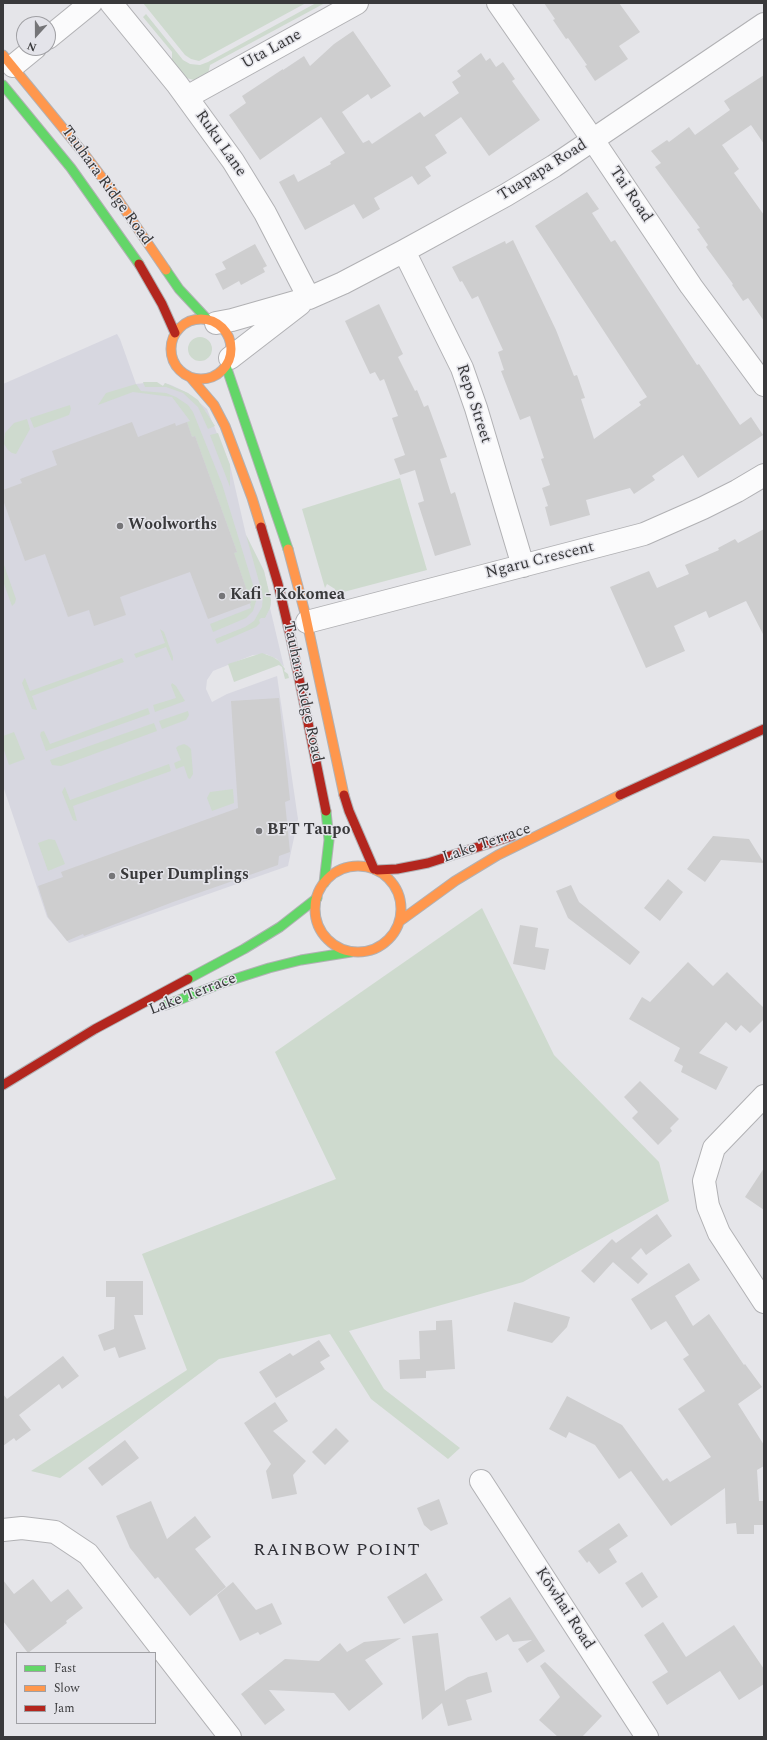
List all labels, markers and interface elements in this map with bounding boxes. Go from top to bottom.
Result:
north arrow [16,16,56,56]
street label: Uta Lane [239,26,305,74]
text: N [25,37,39,56]
street label: Ruku Lane [190,107,250,181]
street label: Tauhara Ridge Road [56,122,156,250]
street label: Tuapapa Road [495,136,591,206]
street label: Tai Road [604,164,656,226]
street label: Repo Street [451,362,495,446]
place label: Woolworths [128,516,217,536]
marker: Woolworths [115,521,125,531]
street label: Ngaru Crescent [484,538,596,584]
place label: Kafi - Kokomea [230,586,345,606]
marker: Kafi - Kokomea [217,591,227,601]
street label: Tauhara Ridge Road [278,620,326,764]
street label: Lake Terrace [440,820,534,868]
place label: BFT Taupo [267,821,350,841]
marker: BFT Taupo [254,826,264,836]
place label: Super Dumplings [120,866,249,886]
marker: Super Dumplings [107,871,117,881]
street label: Lake Terrace [147,970,239,1020]
district label: RAINBOW POINT [253,1540,421,1562]
street label: Kōwhai Road [530,1564,598,1654]
legend [16,1652,156,1724]
text: Fast [54,1659,76,1678]
text: Slow [54,1679,79,1698]
text: Jam [54,1699,75,1718]

